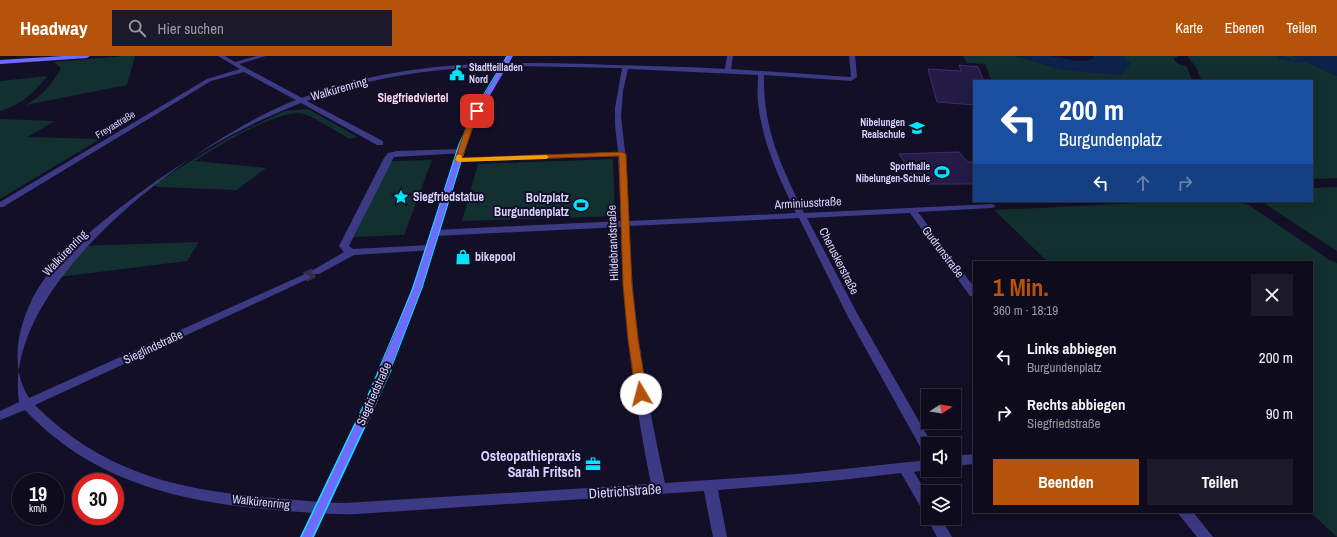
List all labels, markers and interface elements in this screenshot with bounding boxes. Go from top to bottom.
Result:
search box [112,10,392,46]
text: Headway [20,15,88,41]
icon: search [126,17,148,39]
text: Hier suchen [158,18,224,39]
text: Karte [1175,19,1203,37]
text: Ebenen [1225,19,1264,37]
text: Teilen [1286,19,1317,37]
place label: Stadtteilladen Nord [469,61,523,86]
public building icon: Stadtteilladen Nord [448,64,466,82]
street label: Walkürenring [309,73,370,105]
district label: Siegfriedviertel [377,90,449,106]
text: 200 m [1059,91,1124,129]
pin [460,94,494,128]
icon: left [993,96,1045,148]
icon: arrive [466,100,488,122]
street label: Freyastraße [93,107,138,141]
place label: Nibelungen Realschule [860,116,905,141]
school or university icon: Nibelungen Realschule [908,119,926,137]
text: Burgundenplatz [1059,127,1162,152]
place label: Sporthalle Nibelungen-Schule [856,160,930,185]
sports icon: Sporthalle Nibelungen-Schule [933,163,951,181]
icon: left [1090,172,1112,194]
icon: ahead [1132,172,1154,194]
icon: right [1174,172,1196,194]
place icon: Siegfriedstatue [392,188,410,206]
place label: Siegfriedstatue [413,189,485,205]
place label: Bolzplatz Burgundenplatz [494,190,569,220]
street label: Arminiusstraße [773,193,842,213]
sports icon: Bolzplatz Burgundenplatz [572,196,590,214]
street label: Hildebrandstraße [604,205,622,281]
street label: Gudrunstraße [918,223,968,281]
street label: Cheruskerstraße [815,225,863,297]
street label: Walkürenring [39,226,91,279]
shop icon: bikepool [454,248,472,266]
place label: bikepool [475,249,516,265]
text: 1 Min. [993,271,1049,303]
button: close [1251,274,1293,316]
text: 360 m · 18:19 [993,302,1058,319]
street label: Sieglindstraße [121,326,185,368]
text: Links abbiegen [1027,338,1117,359]
icon: left [993,346,1015,368]
text: 200 m [1259,347,1293,368]
text: Burgundenplatz [1027,359,1102,376]
street label: Siegfriedstraße [353,360,395,428]
position arrow [620,373,662,415]
north arrow [921,389,961,429]
map controls [921,389,961,525]
text: Rechts abbiegen [1027,394,1125,415]
icon: right [993,402,1015,424]
text: 90 m [1266,403,1293,424]
text: Siegfriedstraße [1027,415,1100,432]
button: sound [921,437,961,477]
place label: Osteopathiepraxis Sarah Fritsch [481,447,581,481]
office icon: Osteopathiepraxis Sarah Fritsch [584,455,602,473]
button: Beenden [993,459,1139,505]
button: Teilen [1147,459,1293,505]
speed limit sign: 30 [72,473,124,525]
street label: Dietrichstraße [588,479,662,503]
text: 19 [29,480,47,507]
button: layers [921,485,961,525]
street label: Walkürenring [231,491,291,513]
text: km/h [29,502,47,515]

